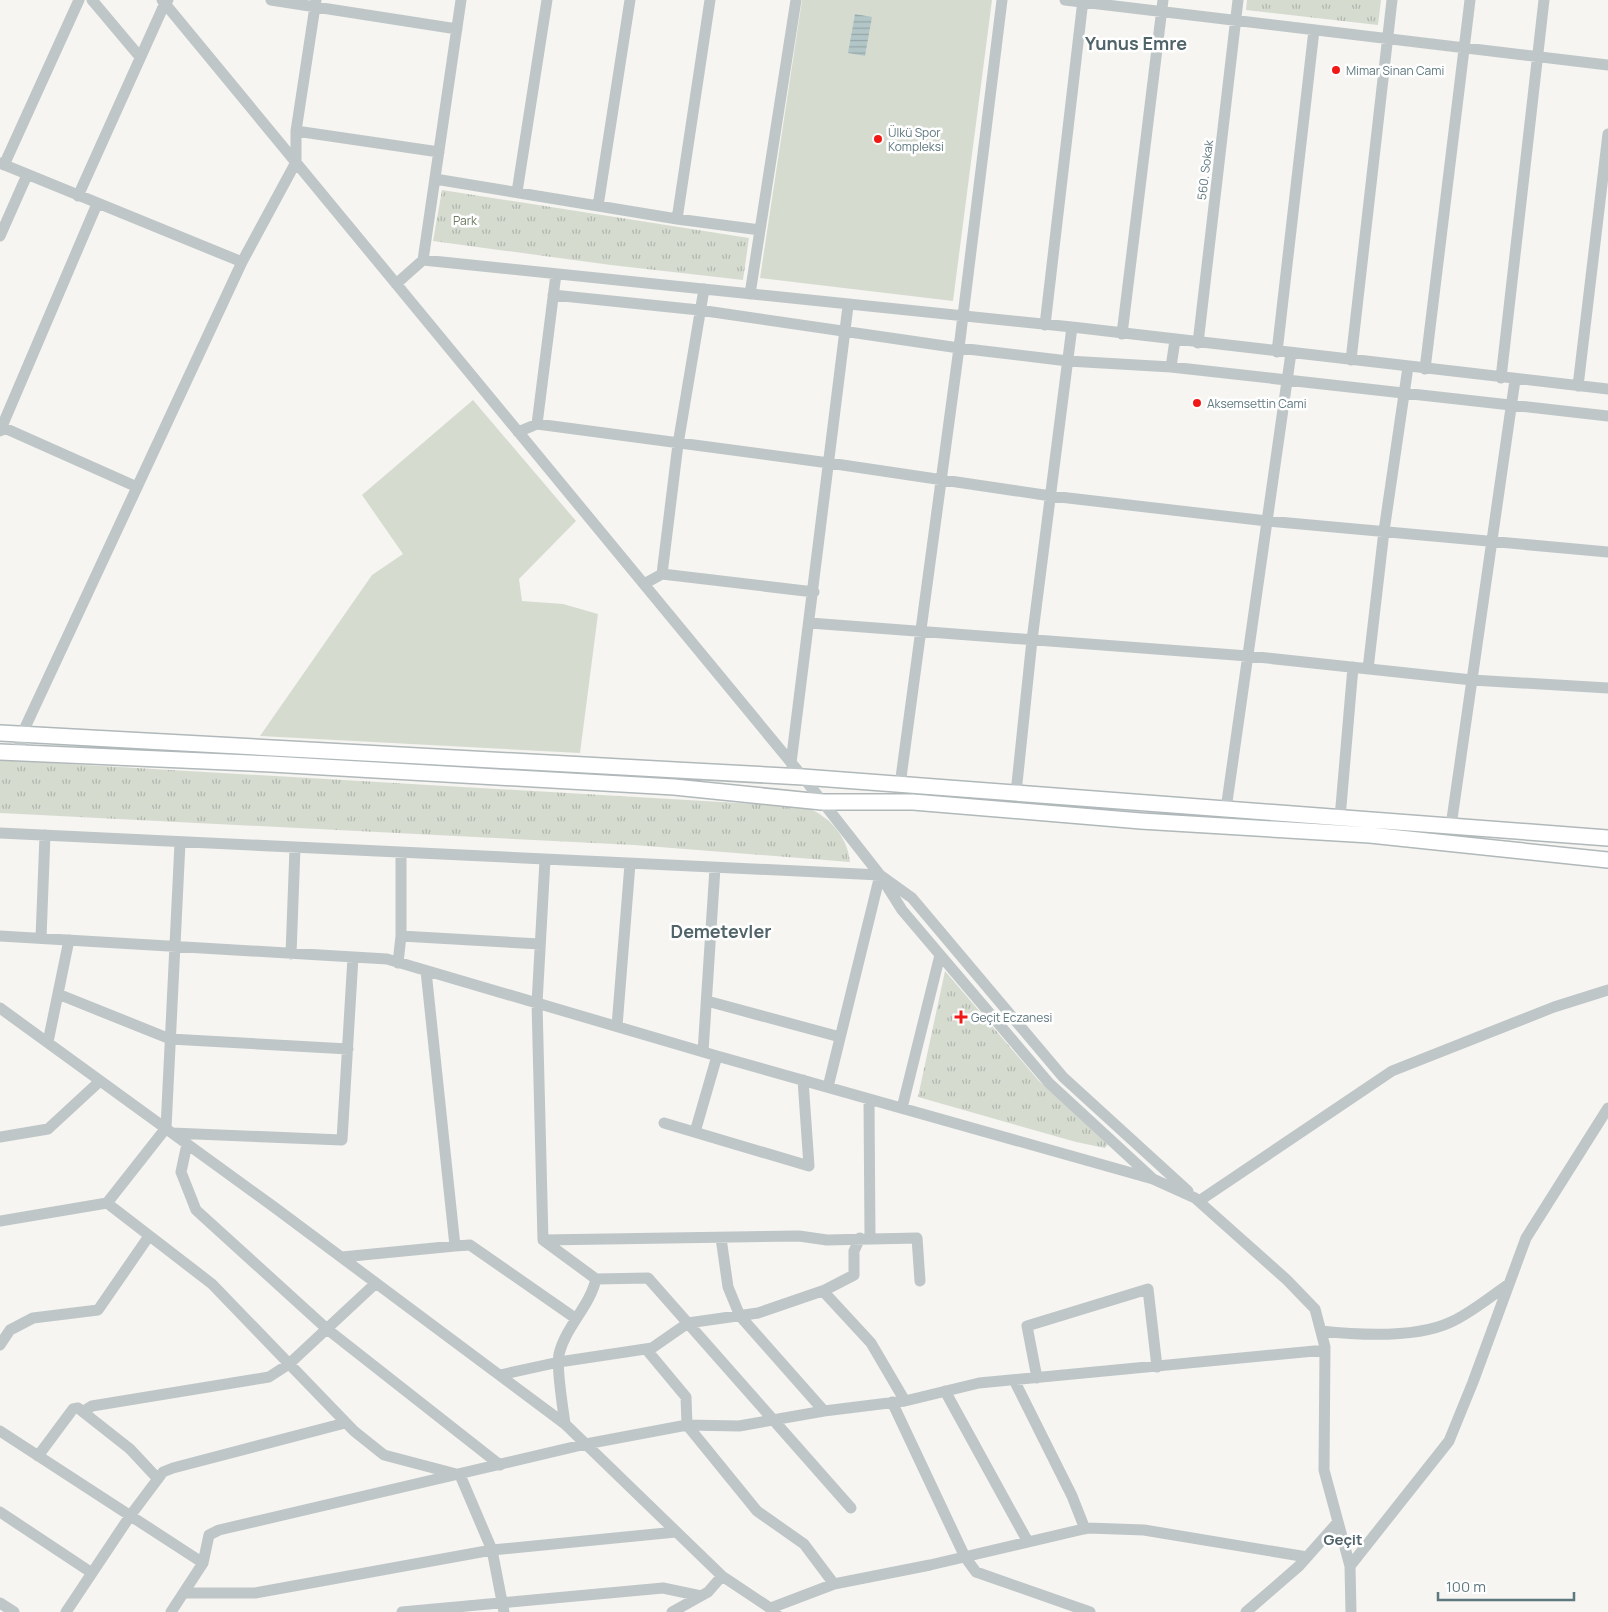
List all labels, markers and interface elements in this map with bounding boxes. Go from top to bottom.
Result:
district label: Yunus Emre [1085,31,1187,55]
place label: Mimar Sinan Cami [1346,62,1444,79]
marker: Mimar Sinan Cami [1330,64,1342,76]
place label: Ülkü Spor Kompleksi [888,124,944,155]
marker: Ülkü Spor Kompleksi [872,133,884,145]
street label: 560. Sokak [1193,138,1217,201]
park label: Park [453,212,478,229]
place label: Aksemsettin Cami [1207,395,1307,412]
marker: Aksemsettin Cami [1191,397,1203,409]
district label: Demetevler [671,919,771,943]
place label: Geçit Eczanesi [971,1009,1052,1026]
marker: Geçit Eczanesi [955,1011,967,1023]
district label: Geçit [1323,1529,1363,1550]
scale bar [1438,1570,1574,1602]
text: 100 m [1446,1576,1486,1597]

